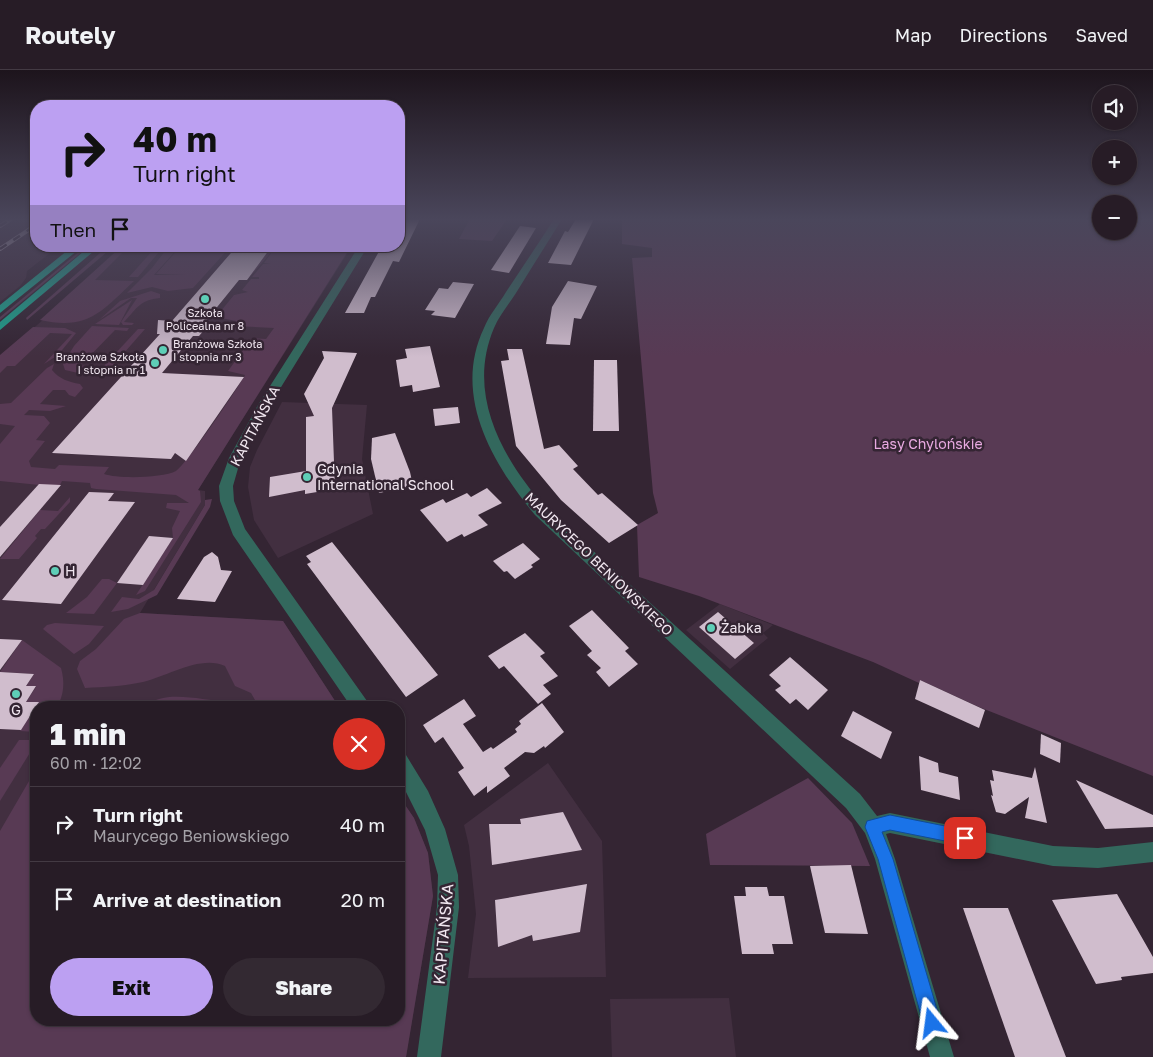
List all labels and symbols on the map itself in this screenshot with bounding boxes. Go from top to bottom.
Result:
marker: Szkoła Policealna nr 8 [199,293,211,305]
place label: Szkoła Policealna nr 8 [166,306,245,332]
place label: Branżowa Szkoła I stopnia nr 3 [173,337,262,363]
marker: Branżowa Szkoła I stopnia nr 3 [157,344,169,356]
place label: Branżowa Szkoła I stopnia nr 1 [56,350,145,376]
marker: Branżowa Szkoła I stopnia nr 1 [149,357,161,369]
street label: KAPITAŃSKA [226,382,283,469]
park label: Lasy Chylońskie [873,435,983,452]
place label: Gdynia International School [317,460,454,493]
marker: Gdynia International School [301,471,313,483]
street label: MAURYCEGO BENIOWSKIEGO [522,488,677,639]
place label: H [65,562,76,579]
marker: H [49,565,61,577]
place label: Żabka [721,619,762,636]
marker: Żabka [705,622,717,634]
marker: G [10,688,22,700]
place label: G [11,701,21,718]
pin [944,817,986,859]
street label: KAPITAŃSKA [429,882,457,985]
position arrow [905,996,957,1048]

